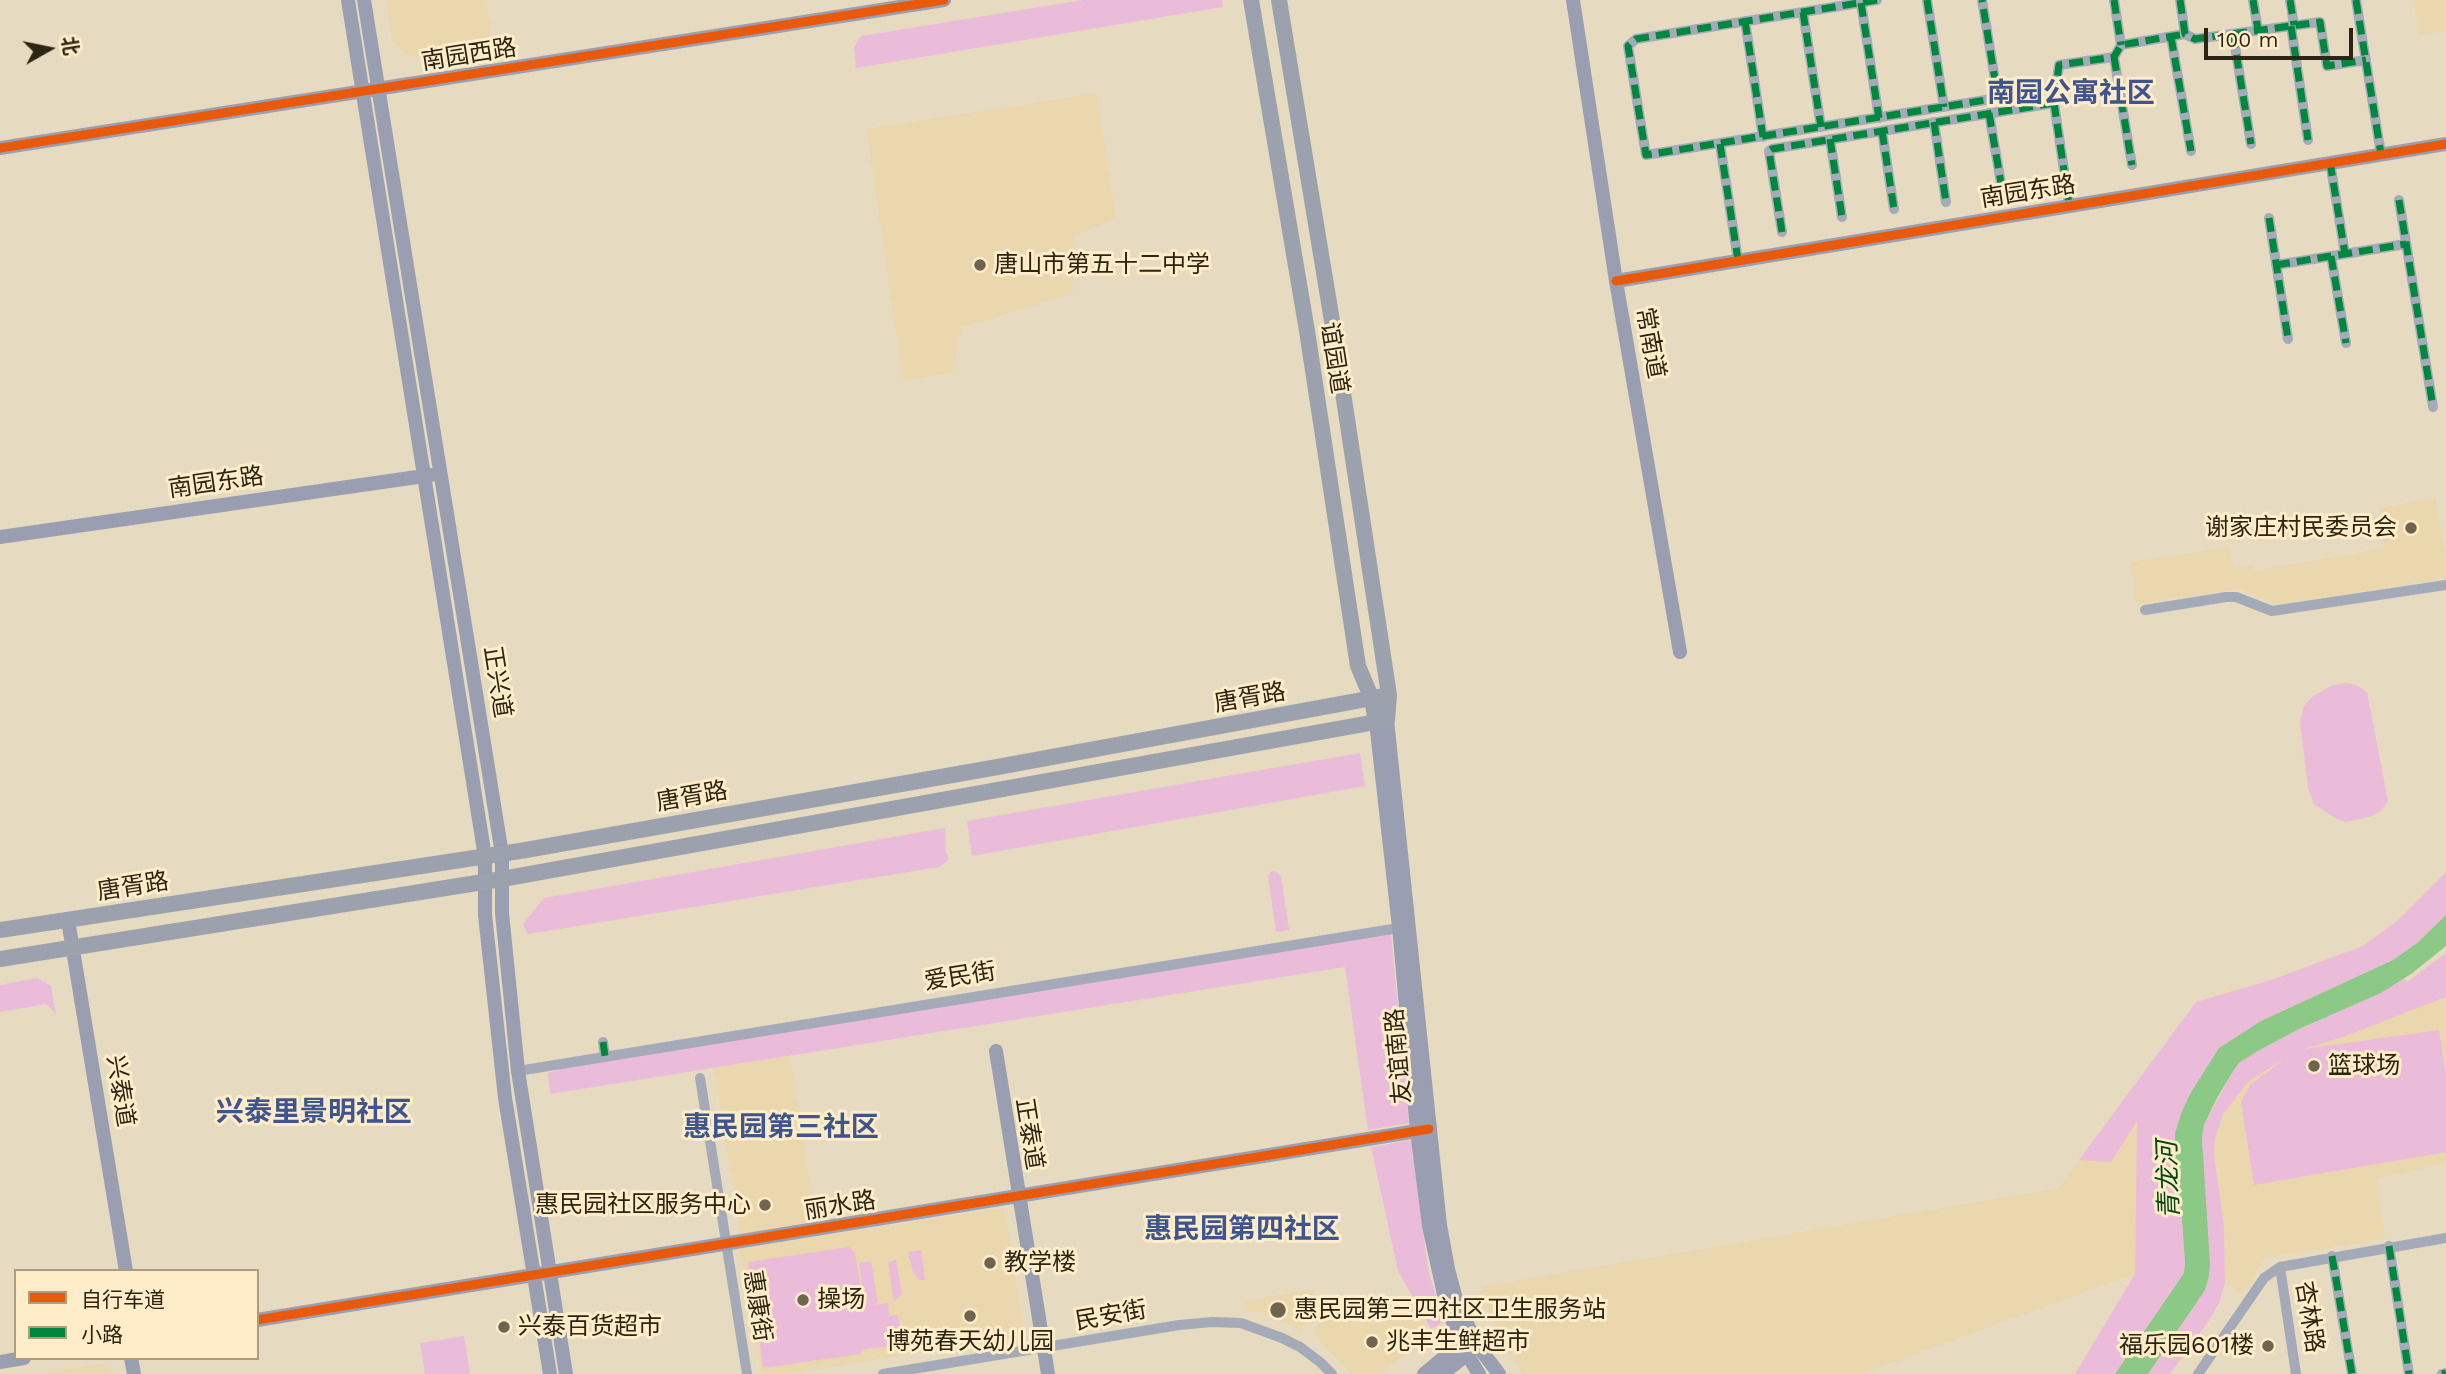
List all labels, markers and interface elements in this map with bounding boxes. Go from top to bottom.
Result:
north arrow [14,14,84,84]
scale bar [2208,14,2357,58]
text: 100 m [2217,27,2279,52]
street label: 南园西路 [419,33,519,77]
text: 北 [57,34,83,57]
district label: 南园公寓社区 [1987,77,2155,111]
street label: 南园东路 [1978,170,2078,214]
place label: 唐山市第五十二中学 [994,251,1210,279]
marker: 唐山市第五十二中学 [972,257,988,273]
street label: 常南道 [1630,305,1670,381]
street label: 谊园道 [1314,320,1354,396]
street label: 南园东路 [166,462,266,504]
place label: 谢家庄村民委员会 [2205,514,2397,542]
marker: 谢家庄村民委员会 [2403,520,2419,536]
street label: 正兴道 [477,644,517,720]
street label: 唐胥路 [1212,678,1288,718]
street label: 唐胥路 [654,777,730,817]
street label: 唐胥路 [95,867,171,907]
street label: 爱民街 [922,957,998,997]
street label: 友谊南路 [1380,1007,1418,1105]
place label: 篮球场 [2328,1052,2400,1080]
street label: 兴泰道 [100,1053,140,1129]
marker: 篮球场 [2306,1058,2322,1074]
district label: 兴泰里景明社区 [216,1096,412,1130]
street label: 正泰道 [1009,1096,1049,1172]
district label: 惠民园第三社区 [683,1111,879,1145]
water label: 青龙河 [2152,1140,2186,1220]
street label: 丽水路 [802,1186,878,1226]
place label: 惠民园社区服务中心 [535,1191,751,1219]
marker: 惠民园社区服务中心 [757,1197,773,1213]
district label: 惠民园第四社区 [1144,1213,1340,1247]
place label: 教学楼 [1004,1249,1076,1277]
marker: 教学楼 [982,1255,998,1271]
street label: 惠康街 [737,1268,777,1344]
legend [14,1269,259,1360]
street label: 杏林路 [2289,1279,2329,1355]
place label: 操场 [817,1286,865,1314]
text: 自行车道 [81,1287,165,1312]
marker: 操场 [795,1292,811,1308]
street label: 民安街 [1073,1296,1149,1336]
place label: 惠民园第三四社区卫生服务站 [1294,1296,1606,1324]
marker: 惠民园第三四社区卫生服务站 [1268,1300,1288,1320]
marker: 博苑春天幼儿园 [962,1308,978,1324]
place label: 兴泰百货超市 [518,1313,662,1341]
marker: 兴泰百货超市 [496,1319,512,1335]
text: 小路 [81,1322,123,1347]
place label: 博苑春天幼儿园 [886,1328,1054,1356]
place label: 兆丰生鲜超市 [1386,1328,1530,1356]
place label: 福乐园601楼 [2119,1332,2254,1360]
marker: 兆丰生鲜超市 [1364,1334,1380,1350]
marker: 福乐园601楼 [2260,1338,2276,1354]

